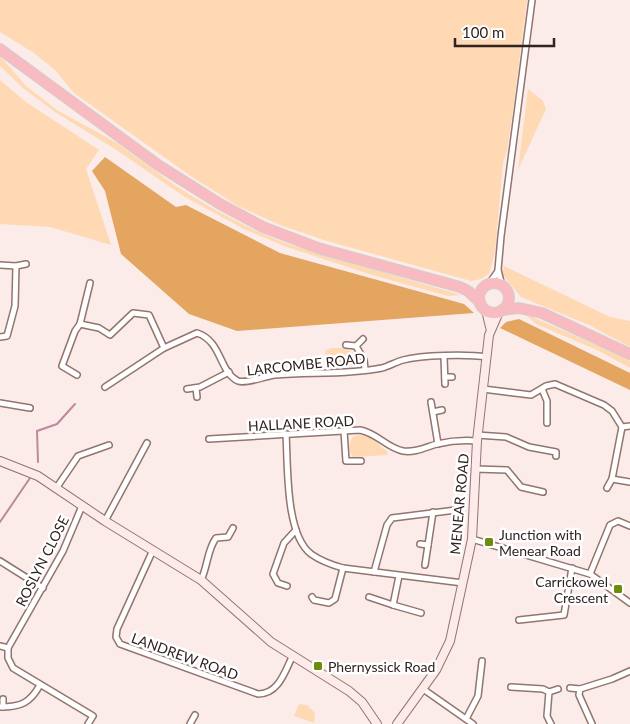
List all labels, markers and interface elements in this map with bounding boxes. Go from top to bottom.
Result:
scale bar [455,15,554,47]
text: 100 m [462,23,504,41]
street label: LARCOMBE ROAD [246,349,366,379]
street label: HALLANE ROAD [248,412,354,434]
street label: MENEAR ROAD [446,453,472,555]
street label: ROSLYN CLOSE [12,513,72,609]
place label: Junction with Menear Road [499,526,582,559]
marker: Junction with Menear Road [483,536,495,548]
place label: Carrickowel Crescent [535,573,608,606]
marker: Carrickowel Crescent [612,583,624,595]
street label: LANDREW ROAD [129,629,241,683]
place label: Phernyssick Road [328,658,435,675]
marker: Phernyssick Road [312,660,324,672]

